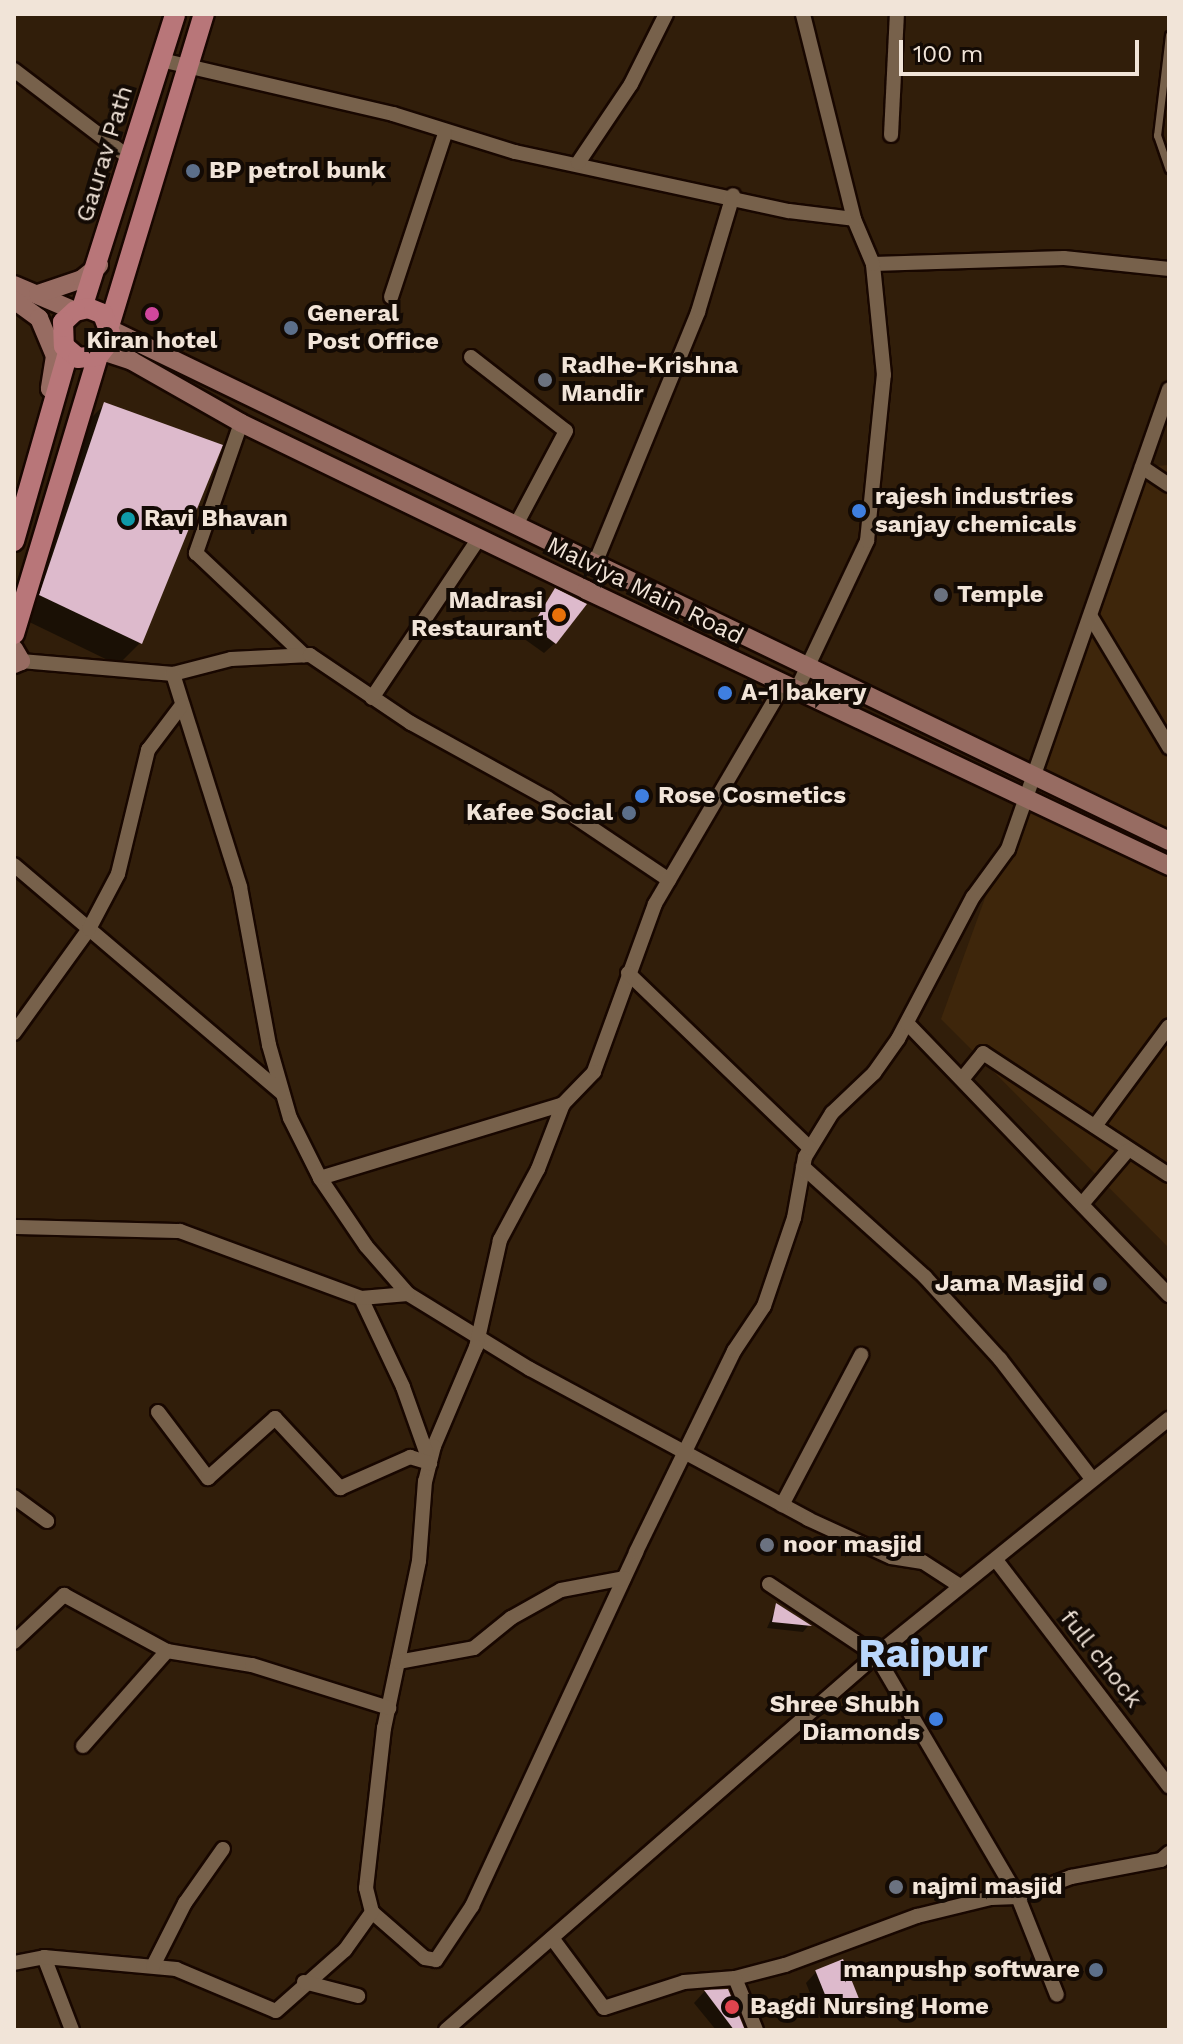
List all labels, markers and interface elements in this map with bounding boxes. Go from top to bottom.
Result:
scale bar [903,24,1143,74]
text: 100 m [913,40,983,68]
street label: Gaurav Path [71,82,139,226]
place label: BP petrol bunk [209,157,387,185]
marker: BP petrol bunk [184,162,202,180]
place label: General Post Office [307,300,439,356]
marker: Kiran hotel [143,305,161,323]
marker: General Post Office [282,319,300,337]
place label: Kiran hotel [87,327,217,355]
place label: Radhe-Krishna Mandir [561,352,738,408]
marker: Radhe-Krishna Mandir [536,371,554,389]
place label: rajesh industries sanjay chemicals [875,483,1077,539]
marker: rajesh industries sanjay chemicals [850,502,868,520]
place label: Ravi Bhavan [144,505,288,533]
marker: Ravi Bhavan [119,510,137,528]
street label: Malviya Main Road [542,531,748,651]
place label: Temple [957,581,1044,609]
marker: Temple [932,586,950,604]
place label: Madrasi Restaurant [411,587,543,643]
marker: Madrasi Restaurant [550,606,568,624]
place label: A-1 bakery [741,679,867,707]
marker: A-1 bakery [716,684,734,702]
place label: Rose Cosmetics [658,782,846,810]
marker: Rose Cosmetics [633,787,651,805]
place label: Kafee Social [466,799,613,827]
marker: Kafee Social [620,804,638,822]
place label: Jama Masjid [935,1270,1084,1298]
marker: Jama Masjid [1091,1275,1109,1293]
place label: noor masjid [783,1531,922,1559]
marker: noor masjid [758,1536,776,1554]
street label: full chock [1054,1604,1148,1714]
district label: Raipur [858,1630,988,1678]
place label: Shree Shubh Diamonds [770,1691,920,1747]
marker: Shree Shubh Diamonds [927,1710,945,1728]
place label: najmi masjid [912,1873,1062,1901]
marker: najmi masjid [887,1878,905,1896]
place label: manpushp software [843,1956,1080,1984]
marker: manpushp software [1087,1961,1105,1979]
place label: Bagdi Nursing Home [750,1993,989,2021]
marker: Bagdi Nursing Home [721,1996,743,2018]

